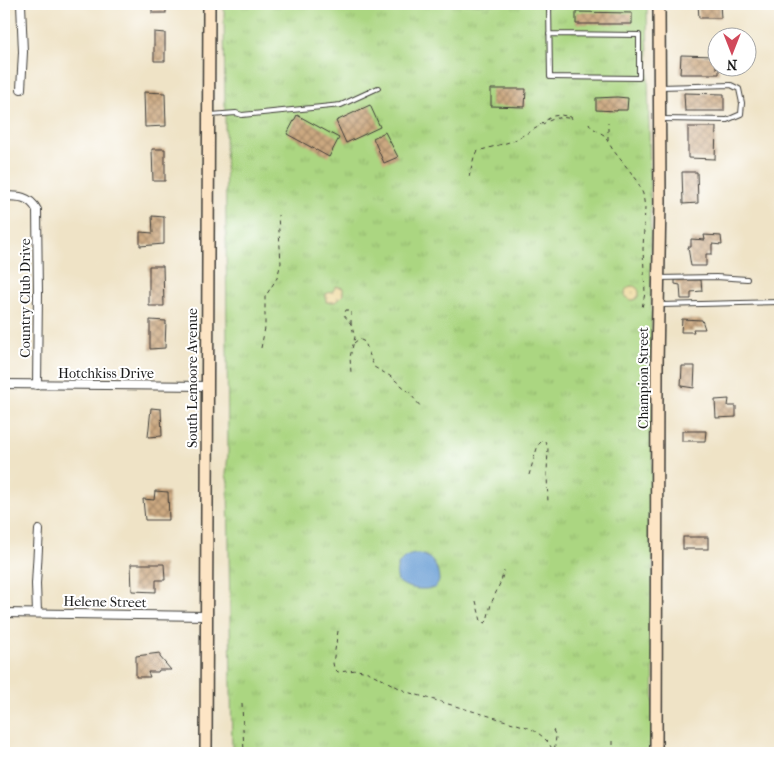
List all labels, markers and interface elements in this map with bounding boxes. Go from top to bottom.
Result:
north arrow [706,28,756,78]
text: N [726,56,737,73]
street label: Country Club Drive [17,238,34,358]
street label: South Lemoore Avenue [184,308,201,448]
street label: Champion Street [635,327,652,429]
street label: Hotchkiss Drive [58,365,154,382]
street label: Helene Street [63,593,147,611]

